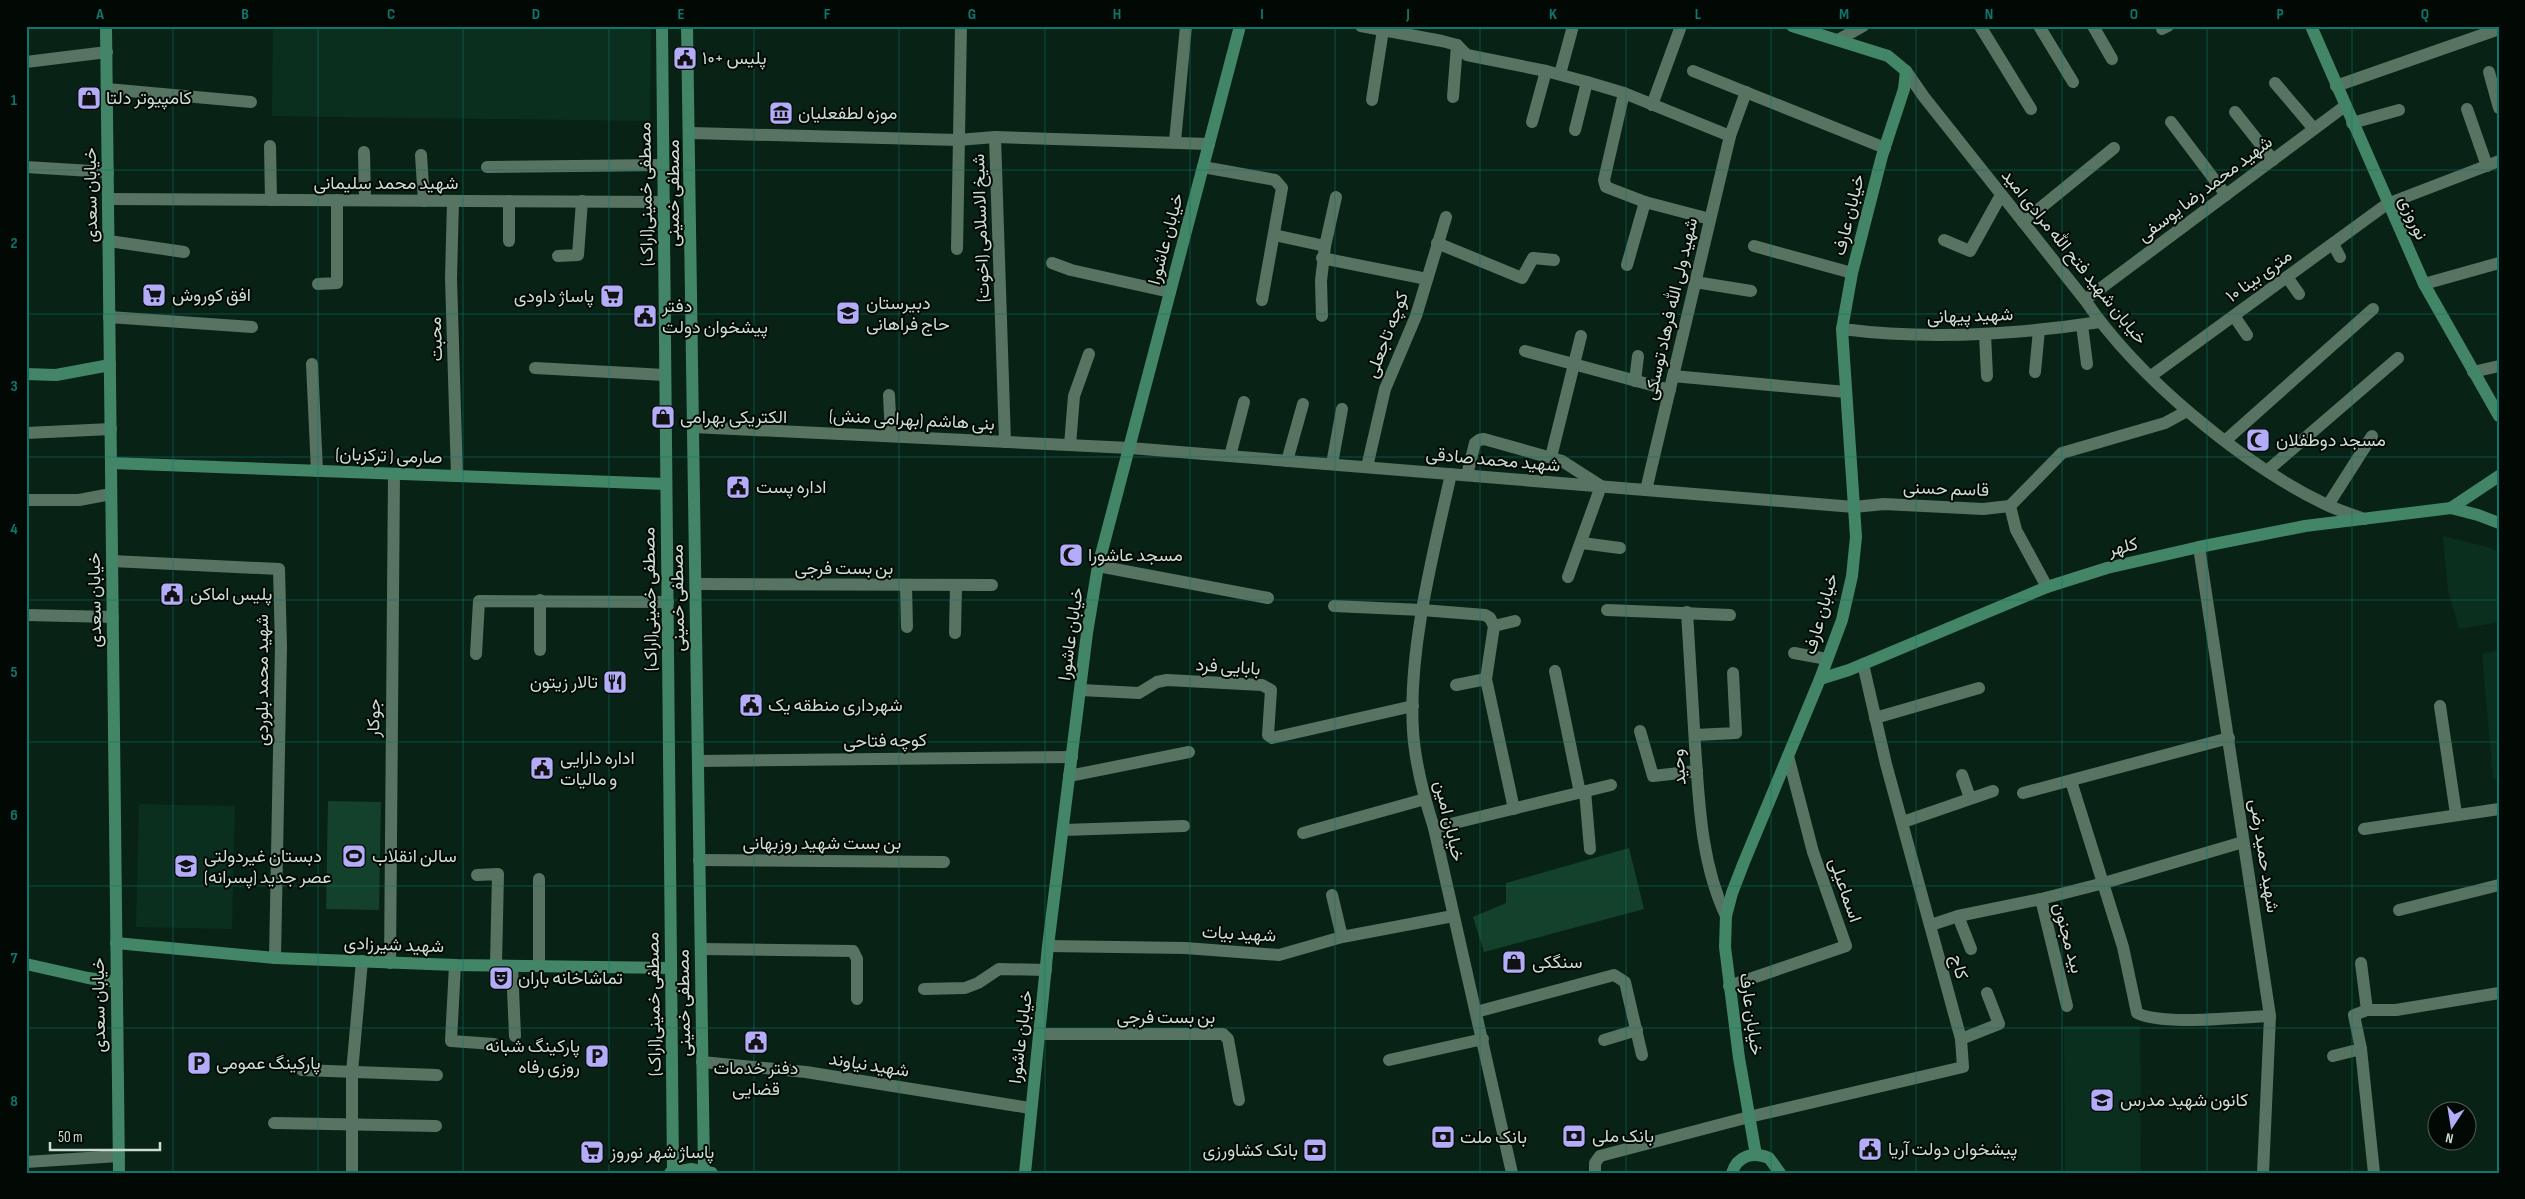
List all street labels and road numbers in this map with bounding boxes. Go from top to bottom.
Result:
street label: مصطفی خمینی(اراک) [634,122,658,266]
street label: شهید محمد رضا یوسفی [2133,131,2277,247]
street label: مصطفی خمینی [663,139,684,247]
street label: خیابان سعدی [80,147,102,243]
street label: شیخ الاسلامی (اخوت) [968,153,995,303]
street label: خیابان شهید فتح الله مرادی امید [1996,164,2152,350]
street label: خیابان عارف [1829,172,1869,258]
street label: شهید محمد سلیمانی [313,173,459,194]
street label: خیابان عاشورا [1144,191,1188,287]
street label: نوروزی [2394,193,2432,243]
street label: شهید ولی الله فرهاد توسکی [1639,216,1702,402]
street label: ۱۰ متری بینا [2222,245,2296,307]
street label: کوچه تاجعلی [1361,289,1414,381]
street label: شهید پیهانی [1926,304,2014,329]
street label: محبت [425,316,447,362]
street label: بنی هاشم (بهرامی منش) [829,405,995,436]
street label: صارمی ( ترکزبان) [335,444,443,468]
street label: شهید محمد صادقی [1425,444,1561,476]
street label: قاسم حسنی [1902,477,1990,502]
street label: مصطفی خمینی(اراک) [638,527,662,671]
street label: کلهر [2105,533,2140,561]
street label: مصطفی خمینی [667,544,689,652]
street label: خیابان سعدی [84,552,106,648]
street label: بن بست فرجی [795,558,893,579]
street label: خیابان عارف [1799,571,1843,657]
street label: خیابان عاشورا [1054,586,1088,682]
street label: شهید محمد بلوردی [252,614,273,746]
street label: بابایی فرد [1195,654,1261,680]
street label: جوکار [363,698,385,739]
street label: کوچه فتاحی [843,730,927,753]
street label: وحید [1667,748,1691,786]
street label: خیابان امین [1430,779,1468,863]
street label: شهید حمید رضی [2245,798,2283,914]
street label: بن بست شهید روزبهانی [743,833,901,854]
street label: اسماعیلی [1824,855,1866,925]
street label: بید مجنون [2048,900,2088,976]
street label: شهید بیات [1201,922,1277,946]
street label: مصطفی خمینی(اراک) [642,932,666,1076]
street label: شهید شیرزادی [343,933,445,957]
street label: مصطفی خمینی [673,949,695,1057]
street label: کاج [1945,952,1972,982]
street label: خیابان سعدی [88,957,110,1053]
street label: خیابان عارف [1735,971,1767,1057]
street label: خیابان عاشورا [1005,989,1037,1085]
street label: بن بست فرجی [1117,1007,1215,1028]
street label: شهید نیاوند [827,1048,911,1082]

